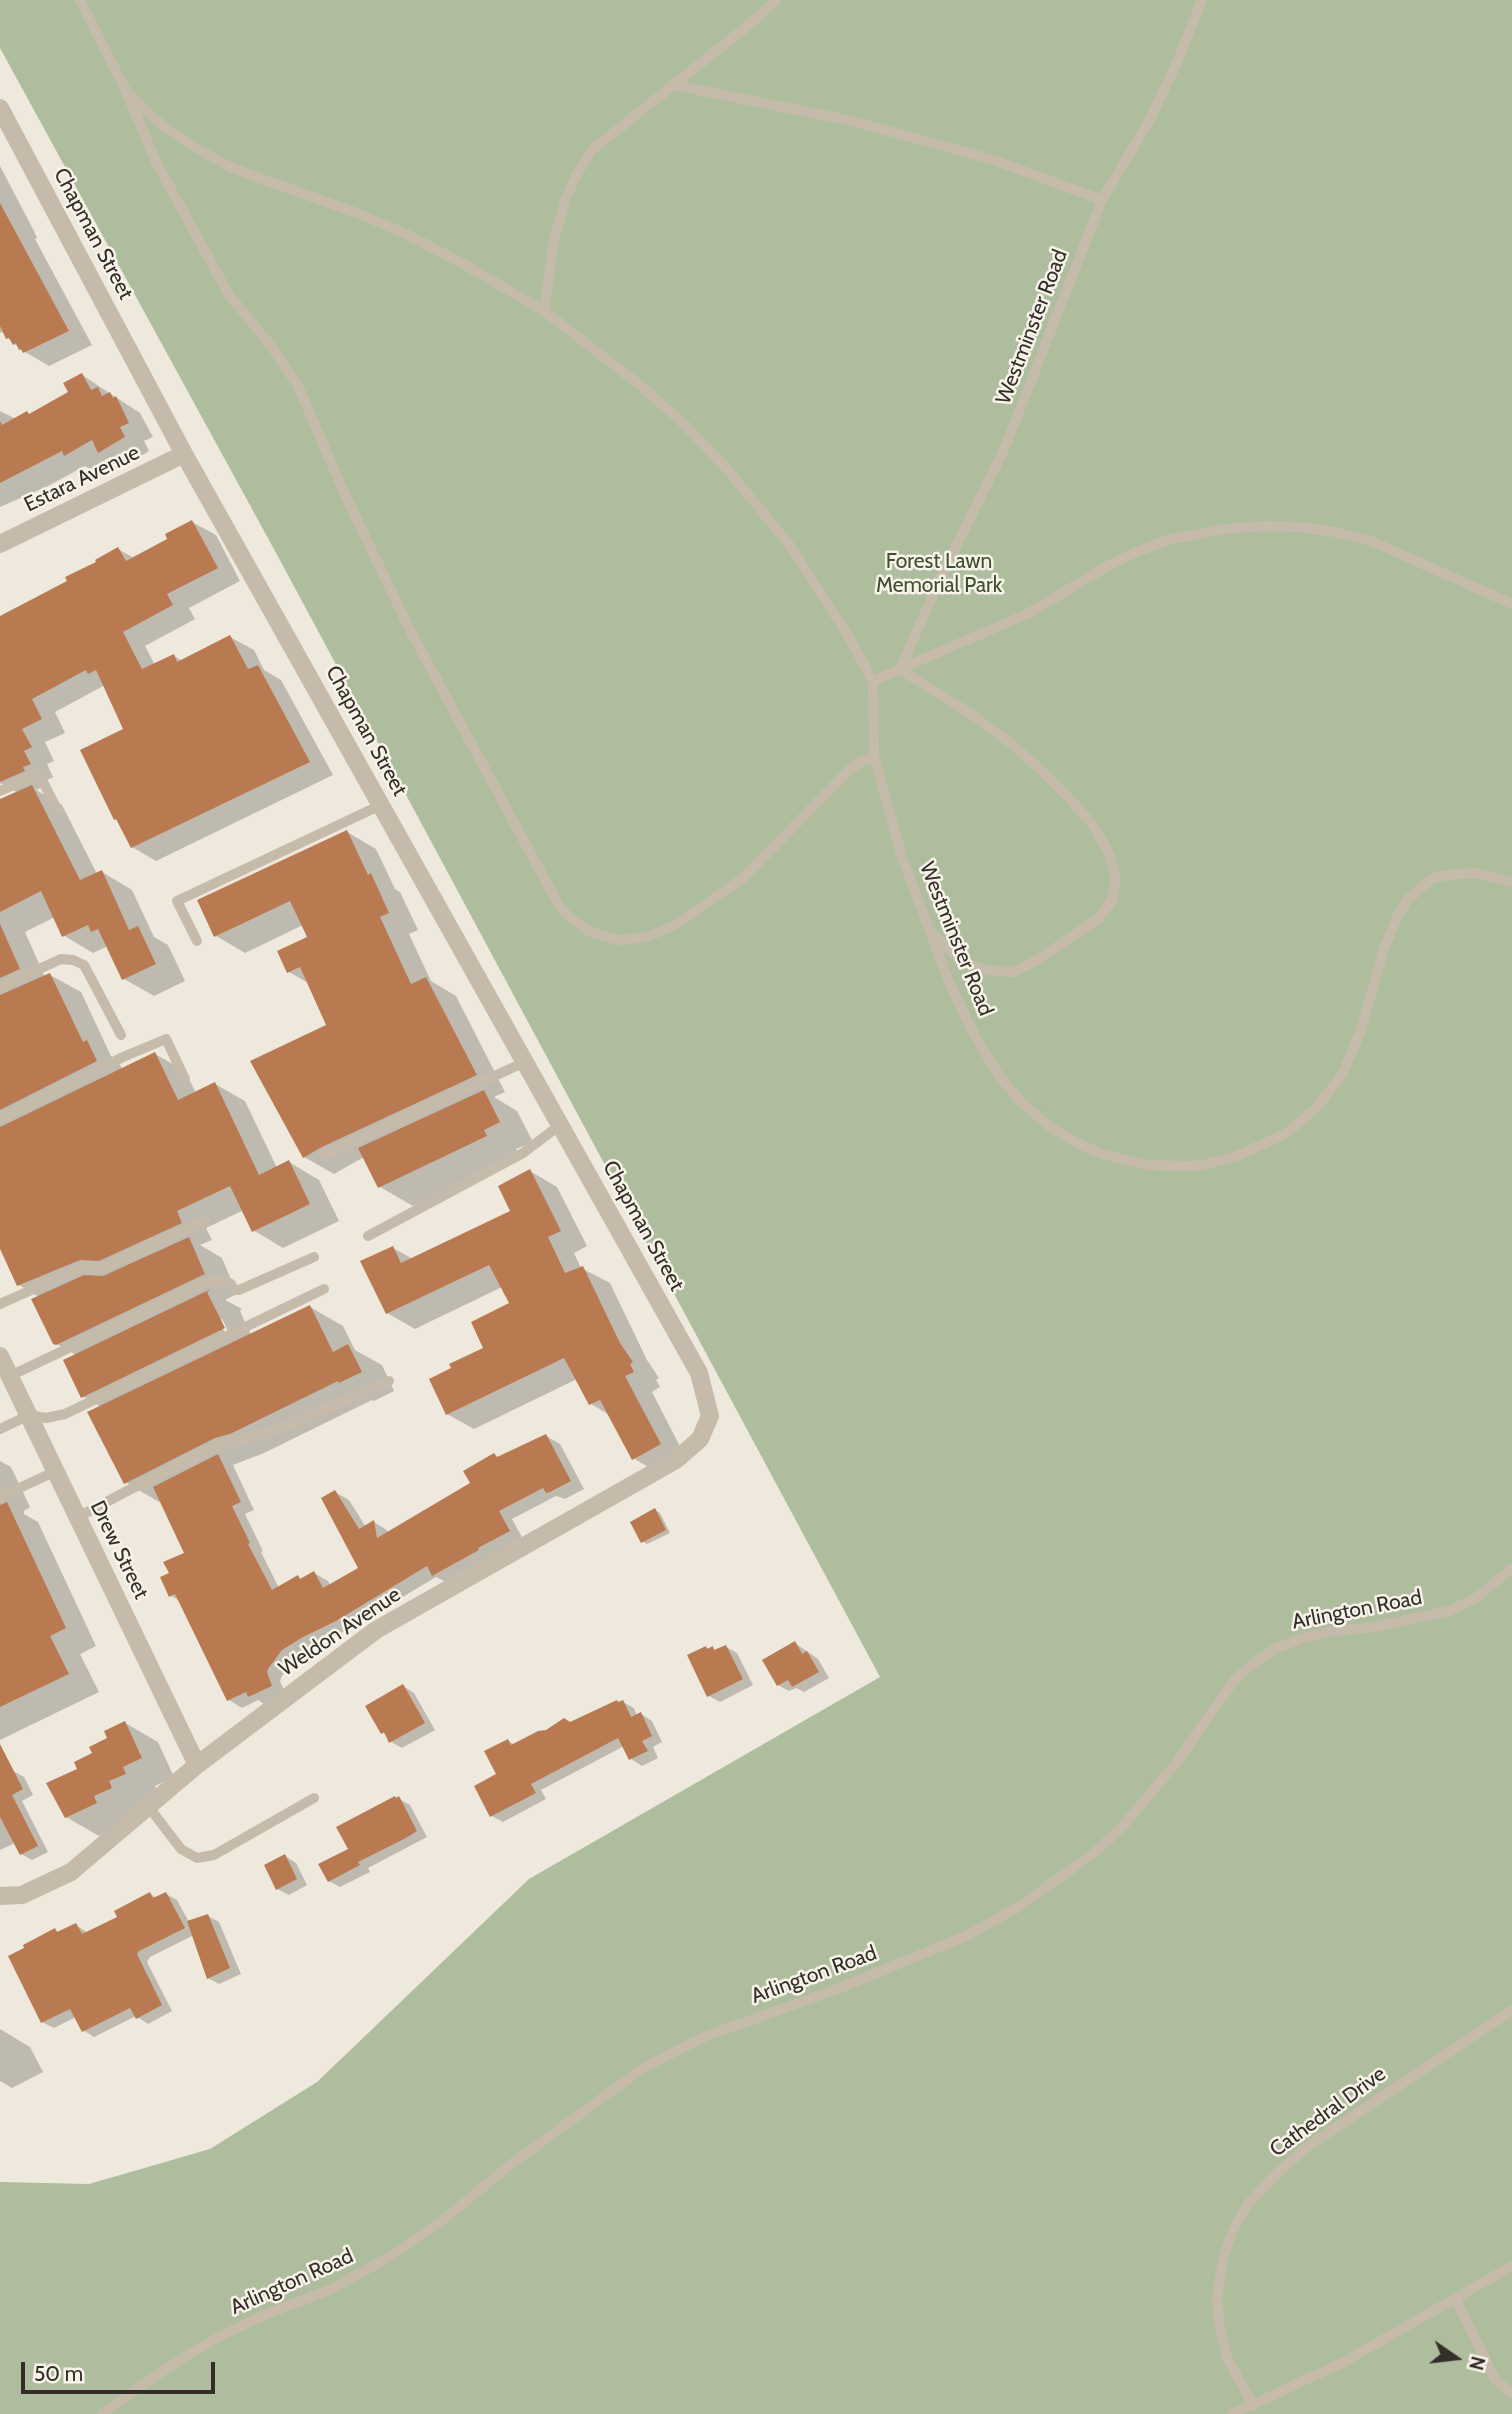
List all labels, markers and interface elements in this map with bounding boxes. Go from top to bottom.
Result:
street label: Chapman Street [48,164,138,304]
street label: Westminster Road [991,246,1073,408]
street label: Estara Avenue [20,440,144,518]
park label: Forest Lawn Memorial Park [876,549,1002,599]
street label: Chapman Street [320,661,412,801]
street label: Westminster Road [914,858,998,1020]
street label: Chapman Street [597,1156,689,1296]
street label: Drew Street [84,1497,154,1603]
street label: Weldon Avenue [275,1582,405,1682]
street label: Arlington Road [1290,1585,1424,1635]
street label: Arlington Road [748,1941,880,2009]
street label: Cathedral Drive [1265,2062,1391,2162]
street label: Arlington Road [227,2244,357,2320]
north arrow [1421,2323,1491,2393]
scale bar [24,2348,219,2392]
text: N [1464,2354,1490,2373]
text: 50 m [34,2361,83,2386]

